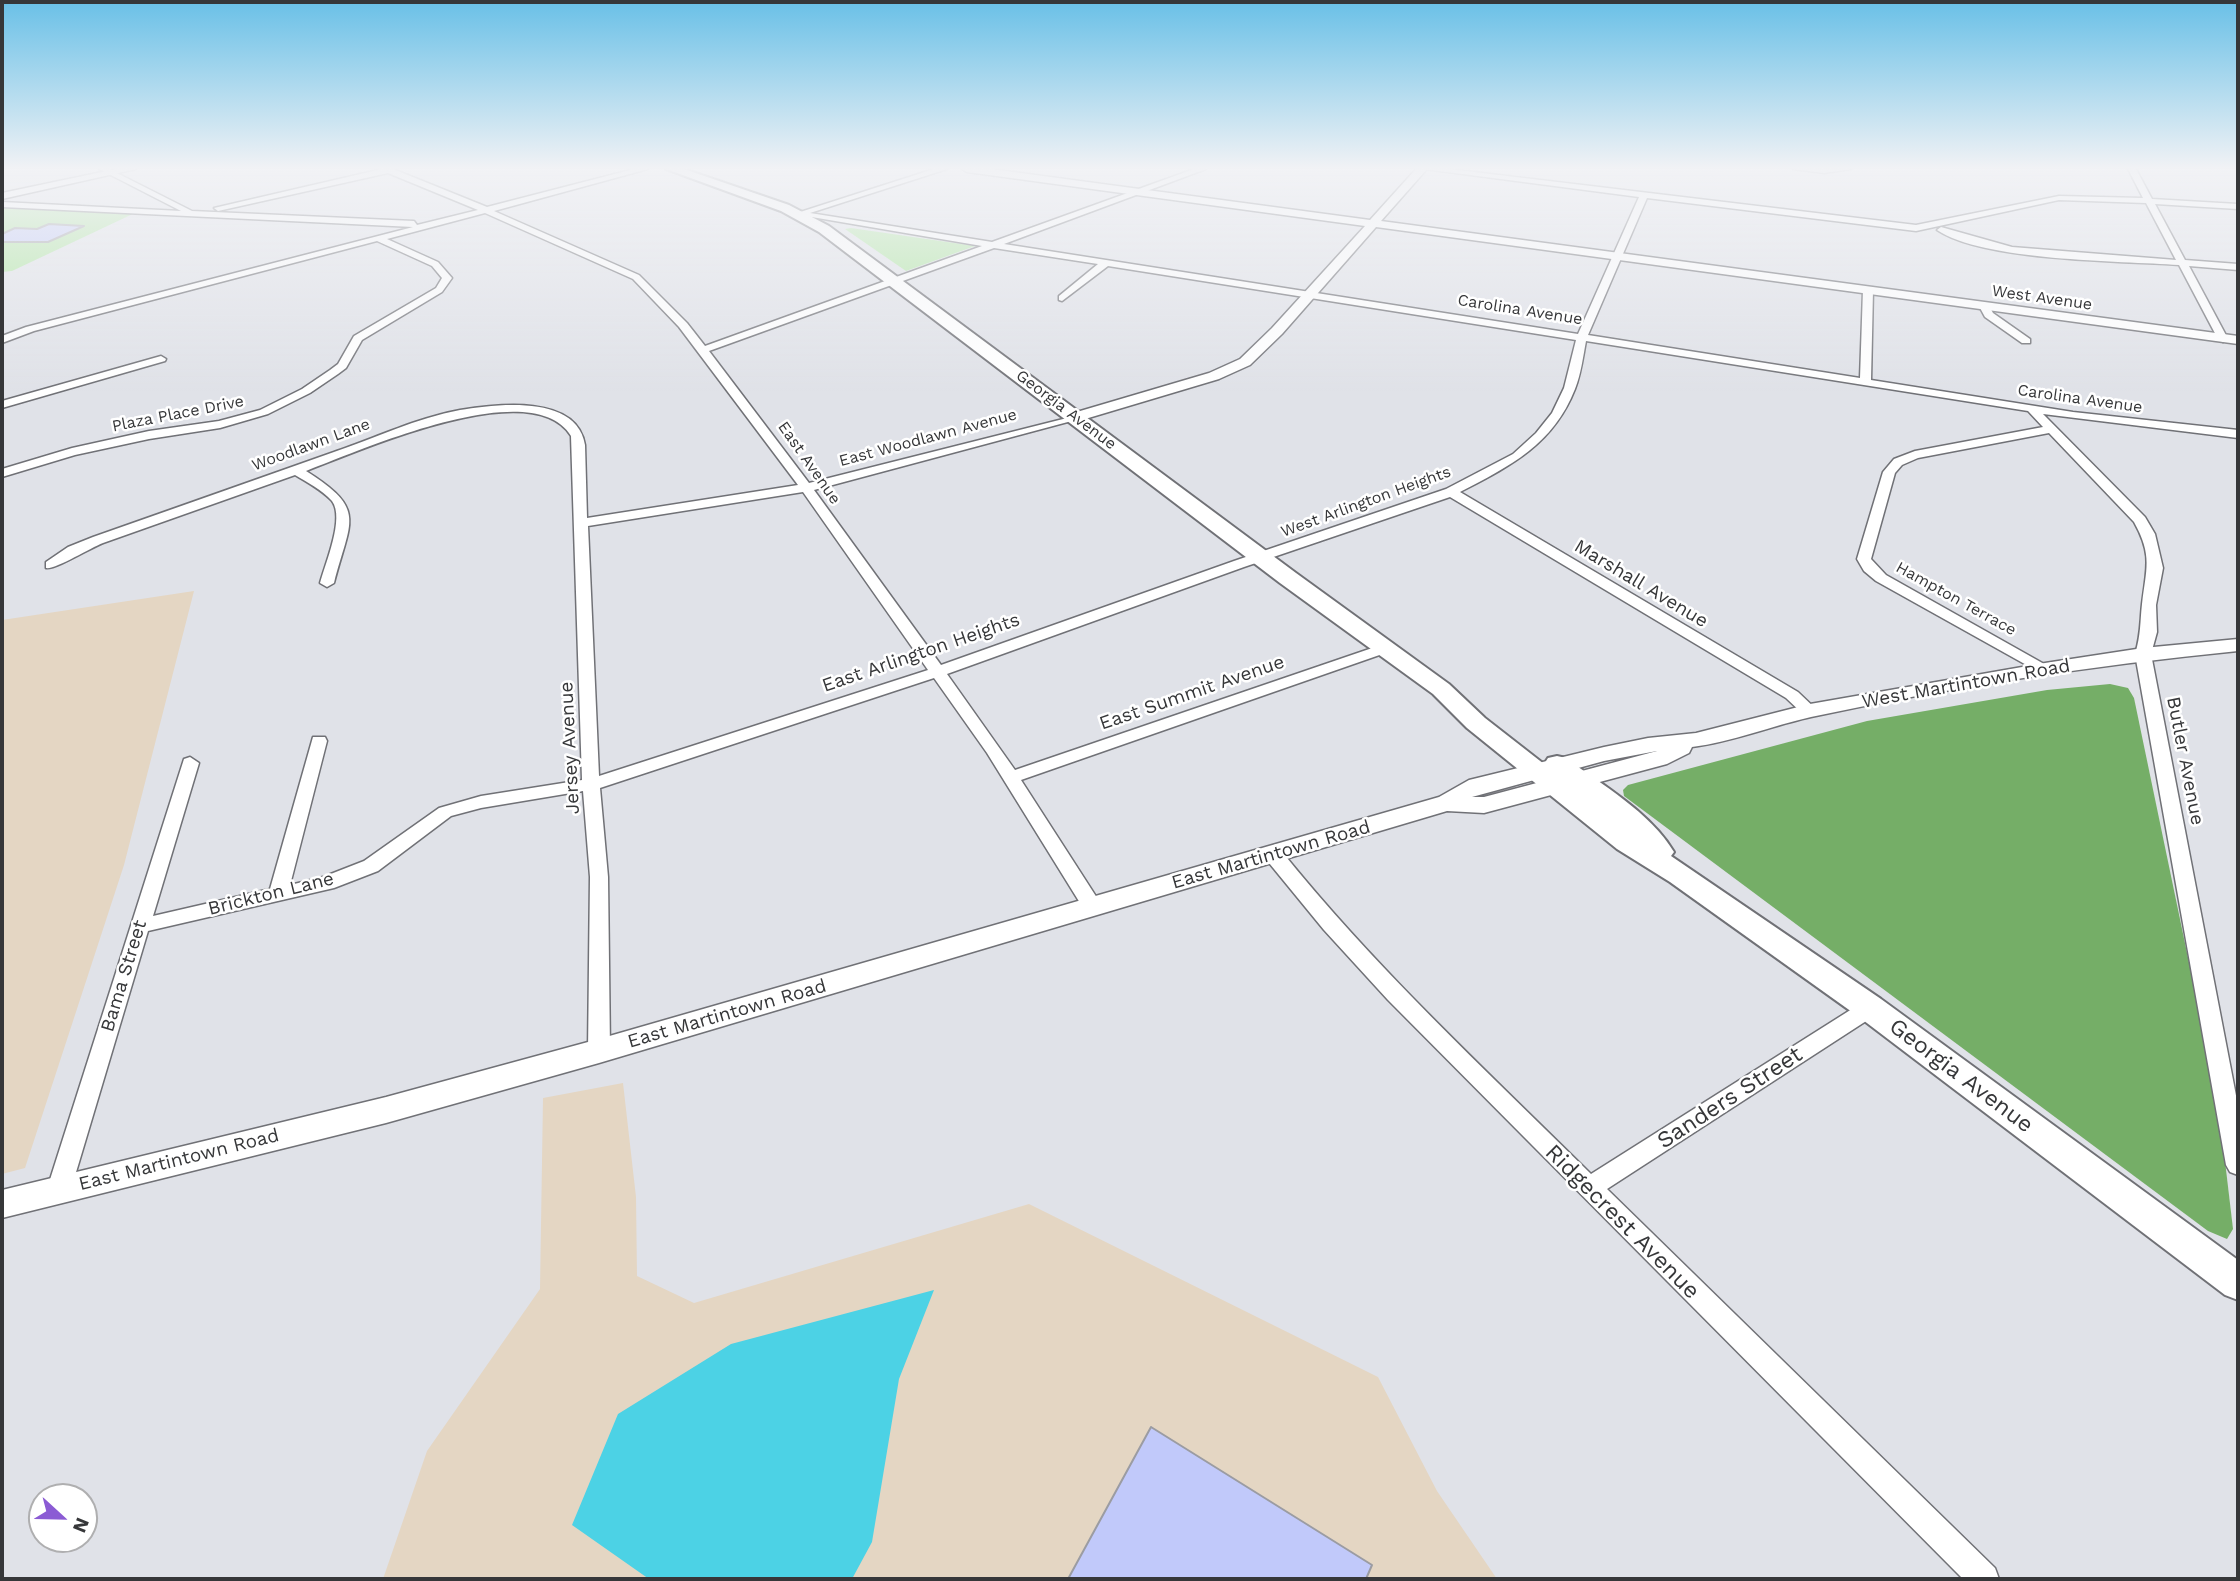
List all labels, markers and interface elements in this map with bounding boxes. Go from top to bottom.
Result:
street label: West Avenue [1991,281,2093,315]
street label: Carolina Avenue [1456,291,1584,329]
street label: Georgia Avenue [1012,366,1120,454]
street label: Carolina Avenue [2016,381,2144,417]
street label: Plaza Place Drive [110,392,246,436]
street label: East Woodlawn Avenue [837,405,1019,471]
street label: Woodlawn Lane [249,415,373,475]
street label: East Avenue [773,418,845,508]
street label: West Arlington Heights [1278,462,1454,542]
street label: Marshall Avenue [1570,535,1712,633]
street label: Hampton Terrace [1892,558,2020,640]
street label: East Arlington Heights [819,608,1023,698]
street label: East Summit Avenue [1097,651,1287,735]
street label: West Martintown Road [1860,654,2072,714]
street label: Jersey Avenue [555,681,585,815]
street label: Butler Avenue [2161,695,2209,827]
street label: East Martintown Road [1169,816,1373,894]
street label: Brickton Lane [206,867,336,921]
street label: Bama Street [96,917,152,1035]
street label: East Martintown Road [625,975,829,1053]
street label: Georgia Avenue [1884,1013,2038,1139]
street label: Sanders Street [1652,1041,1808,1155]
street label: East Martintown Road [77,1124,281,1196]
street label: Ridgecrest Avenue [1539,1139,1705,1305]
north arrow [28,1483,98,1553]
text: N [68,1514,94,1536]

